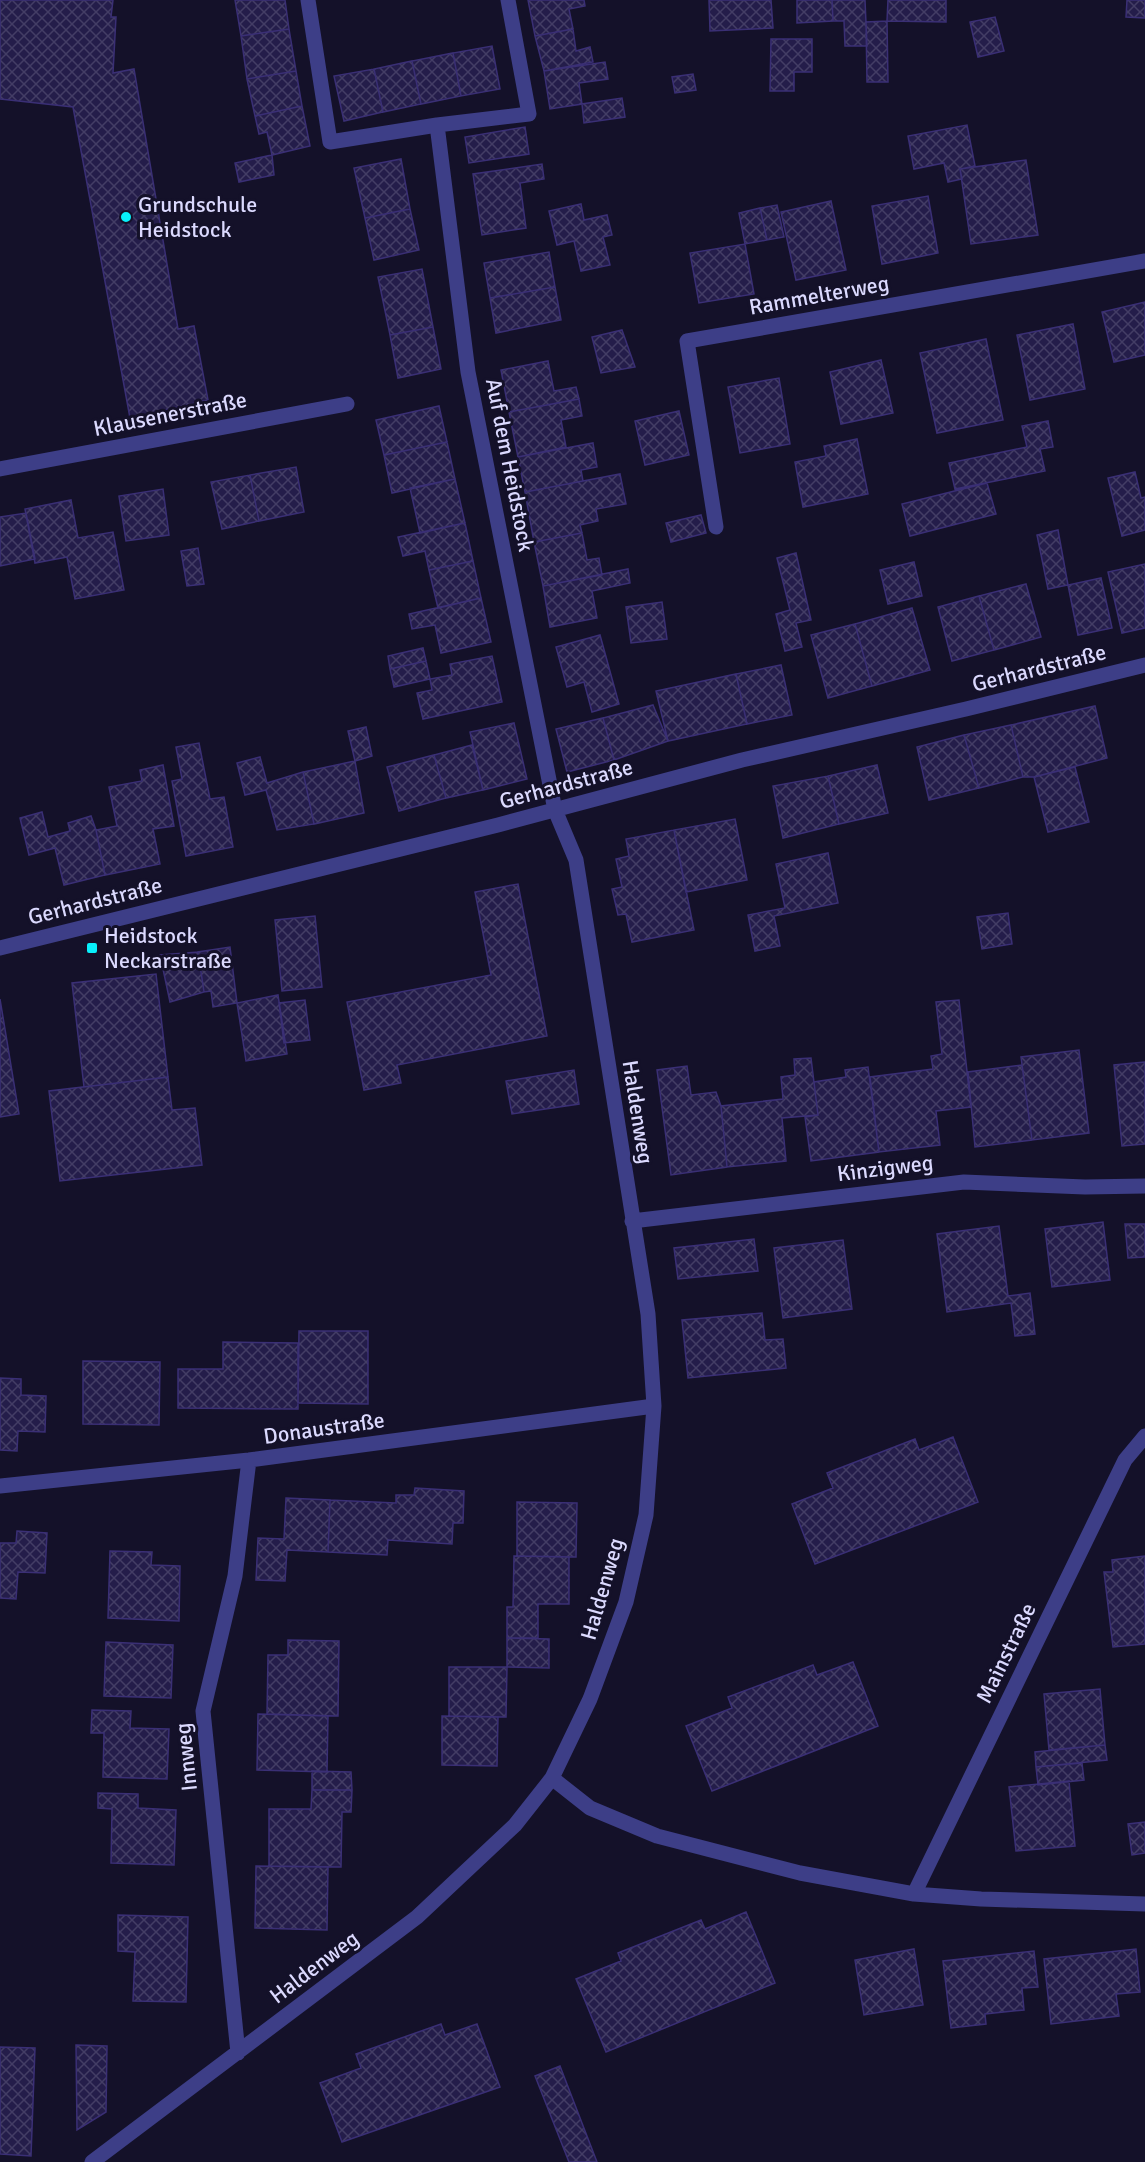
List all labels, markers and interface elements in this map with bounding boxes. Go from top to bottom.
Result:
place label: Grundschule Heidstock [138,191,257,243]
marker: Grundschule Heidstock [119,210,133,224]
street label: Rammelterweg [747,269,891,321]
street label: Auf dem Heidstock [480,376,540,554]
street label: Klausenerstraße [91,386,249,442]
street label: Gerhardstraße [969,638,1109,698]
street label: Gerhardstraße [496,753,636,815]
street label: Gerhardstraße [25,871,165,931]
place label: Heidstock Neckarstraße [104,922,232,974]
marker: Heidstock Neckarstraße [85,941,99,955]
street label: Haldenweg [616,1058,660,1166]
street label: Kinzigweg [835,1149,935,1187]
street label: Donaustraße [262,1406,386,1450]
street label: Haldenweg [575,1535,629,1643]
street label: Mainstraße [970,1598,1042,1708]
street label: Innweg [169,1722,203,1792]
street label: Haldenweg [264,1925,364,2009]

